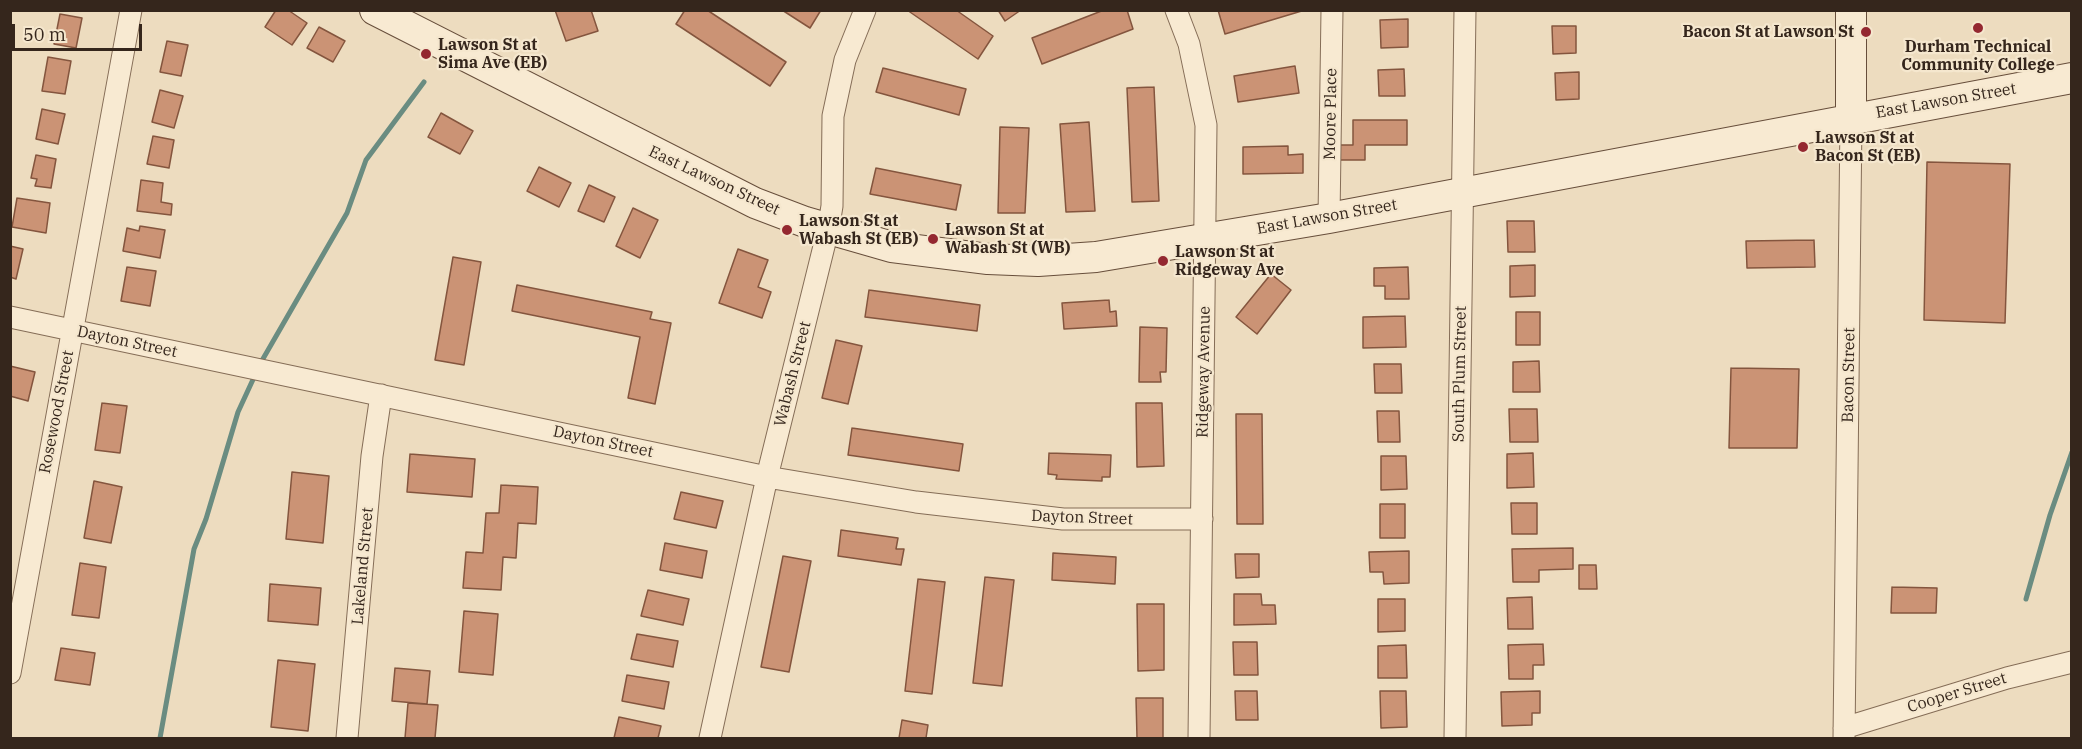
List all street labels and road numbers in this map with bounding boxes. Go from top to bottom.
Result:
street label: Moore Place [1321,68,1341,160]
street label: East Lawson Street [1874,79,2018,123]
street label: East Lawson Street [645,142,783,220]
street label: East Lawson Street [1255,195,1399,239]
street label: Ridgeway Avenue [1193,306,1215,438]
street label: South Plum Street [1449,306,1471,442]
street label: Wabash Street [771,319,815,429]
street label: Dayton Street [75,322,179,362]
street label: Bacon Street [1839,327,1859,423]
street label: Rosewood Street [36,349,78,475]
street label: Dayton Street [551,422,655,462]
street label: Lakeland Street [348,506,378,626]
street label: Dayton Street [1031,507,1133,529]
street label: Cooper Street [1905,669,2009,717]

